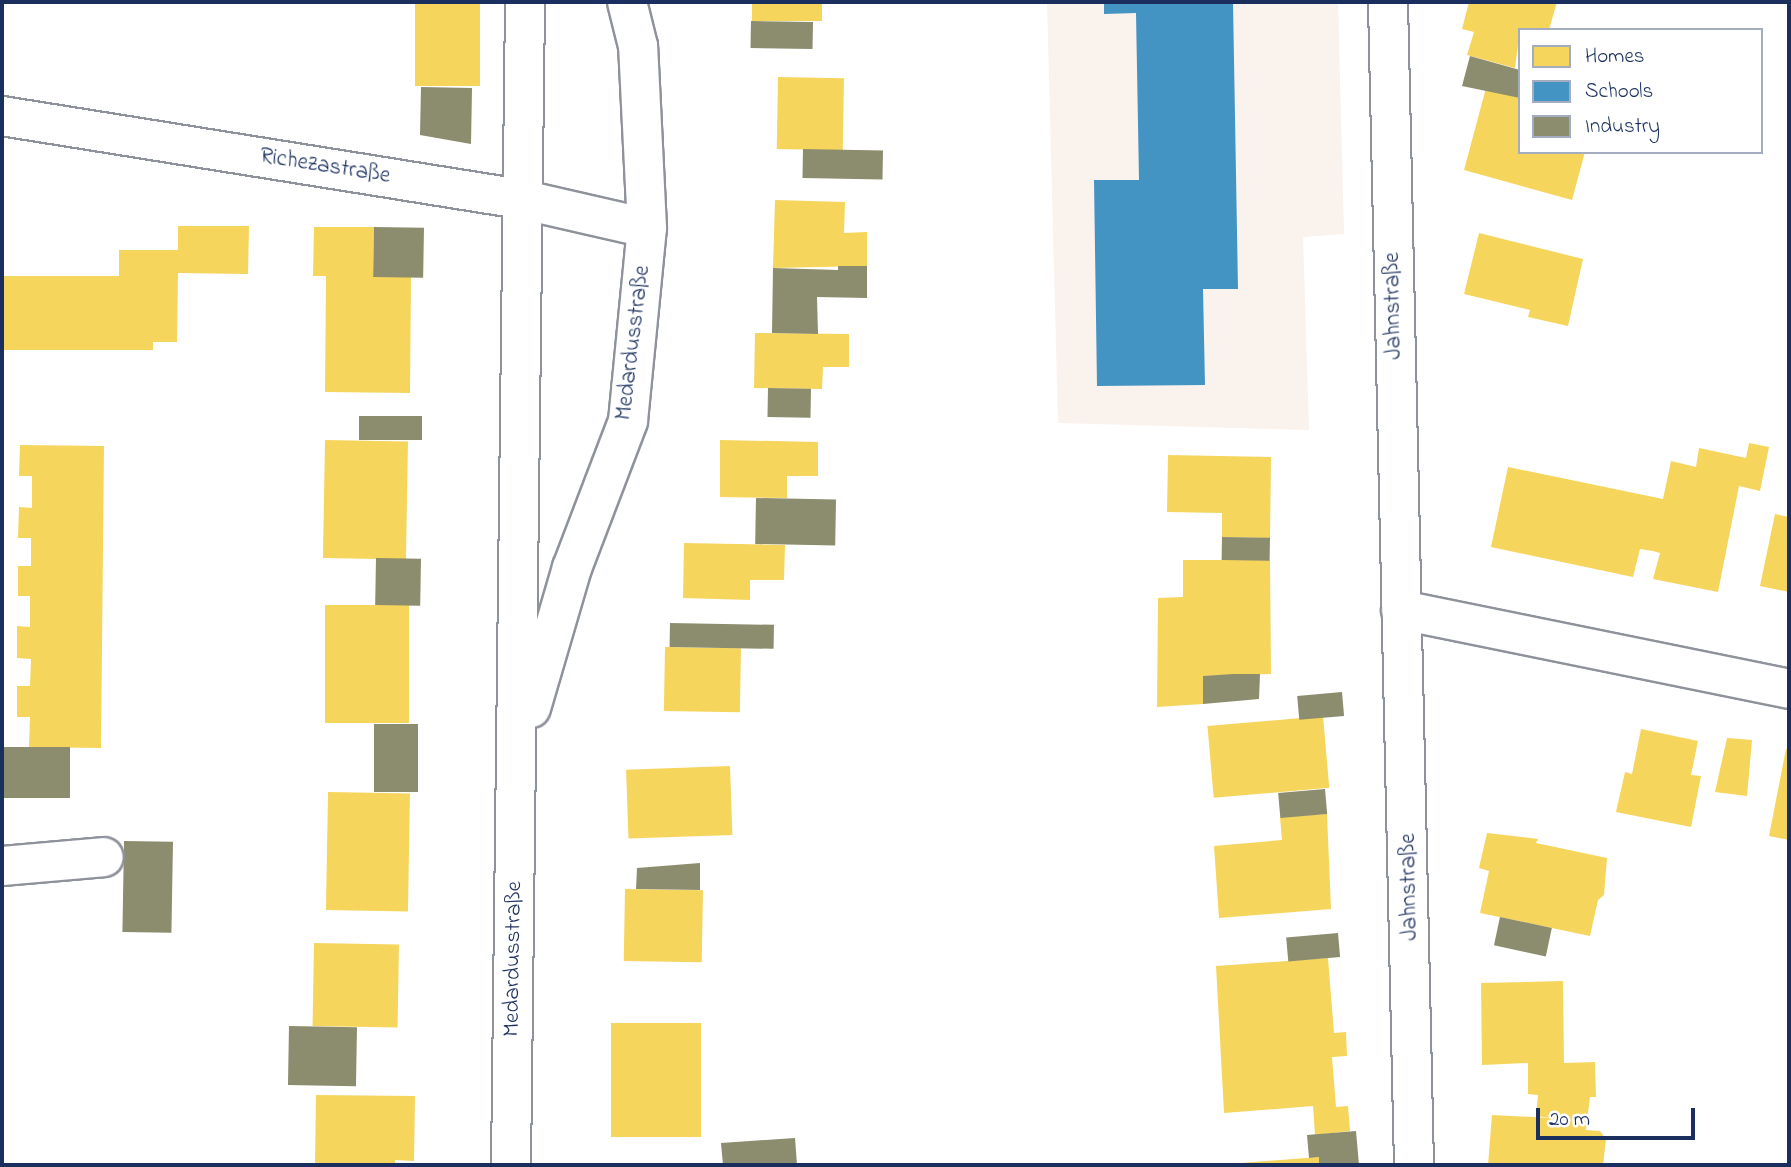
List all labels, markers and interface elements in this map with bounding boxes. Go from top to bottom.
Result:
legend [1518,28,1763,154]
text: Homes [1585,42,1645,72]
text: Schools [1585,77,1653,107]
text: Industry [1585,112,1660,142]
street label: Richezastraße [258,143,392,191]
street label: Jahnstraße [1379,252,1409,360]
street label: Medardusstraße [611,264,657,422]
street label: Jahnstraße [1395,833,1425,941]
street label: Medardusstraße [499,881,529,1037]
scale bar [1539,1094,1698,1138]
text: 20 m [1549,1105,1590,1135]

